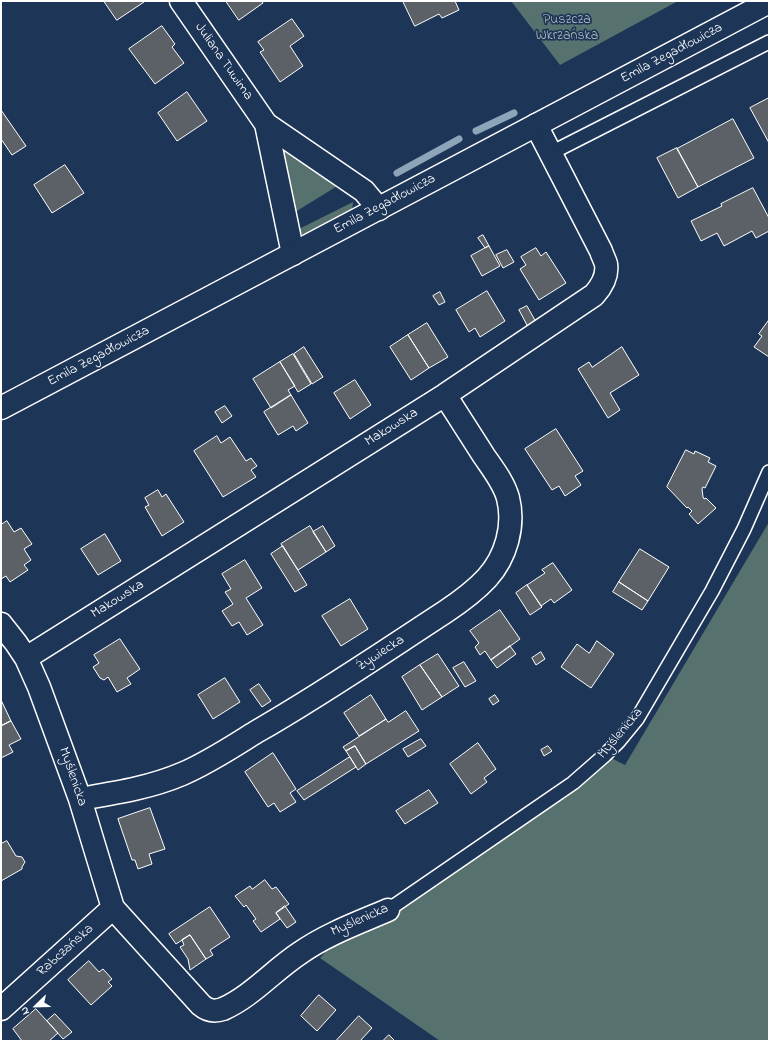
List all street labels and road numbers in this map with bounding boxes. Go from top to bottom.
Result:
street label: Juliana Tuwima [190,20,256,104]
street label: Emila Zegadłowicza [618,20,726,88]
street label: Emila Zegadłowicza [331,171,439,239]
street label: Emila Zegadłowicza [45,323,153,391]
street label: Makowska [362,405,422,451]
street label: Makowska [88,577,148,623]
street label: Żywiecka [354,632,408,676]
street label: Myślenicka [595,705,647,763]
street label: Myślenicka [54,745,90,809]
street label: Myślenicka [329,901,391,941]
street label: Rabczańska [34,921,98,981]

